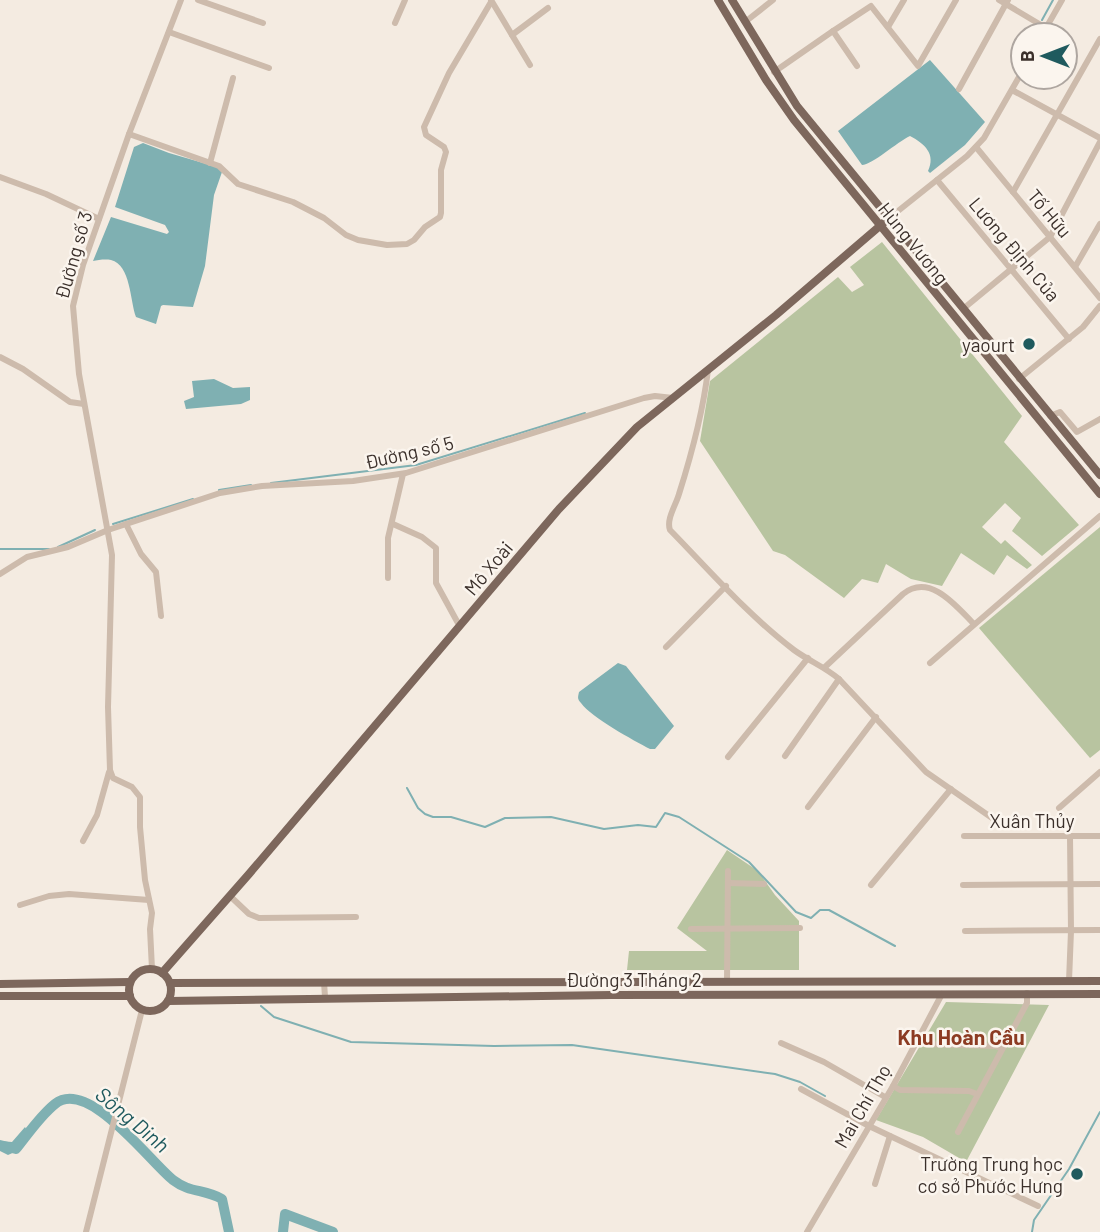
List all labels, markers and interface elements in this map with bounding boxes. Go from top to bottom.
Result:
north arrow [1009,21,1079,91]
text: B [1015,50,1038,62]
street label: Tố Hữu [1023,184,1077,242]
street label: Lương Định Của [965,192,1065,306]
street label: Hùng Vương [874,197,954,289]
street label: Đường số 3 [50,208,96,302]
place label: yaourt [962,333,1015,356]
marker: yaourt [1021,336,1037,352]
street label: Đường số 5 [362,431,456,473]
street label: Mô Xoài [459,536,517,600]
street label: Xuân Thủy [989,809,1075,832]
street label: Đường 3 Tháng 2 [566,968,702,991]
district label: Khu Hoàn Cầu [897,1024,1025,1049]
street label: Mai Chí Thọ [829,1060,895,1152]
water label: Sông Dinh [91,1081,175,1157]
place label: Trường Trung học cơ sở Phước Hưng [917,1152,1063,1197]
marker: Trường Trung học cơ sở Phước Hưng [1069,1166,1085,1182]

